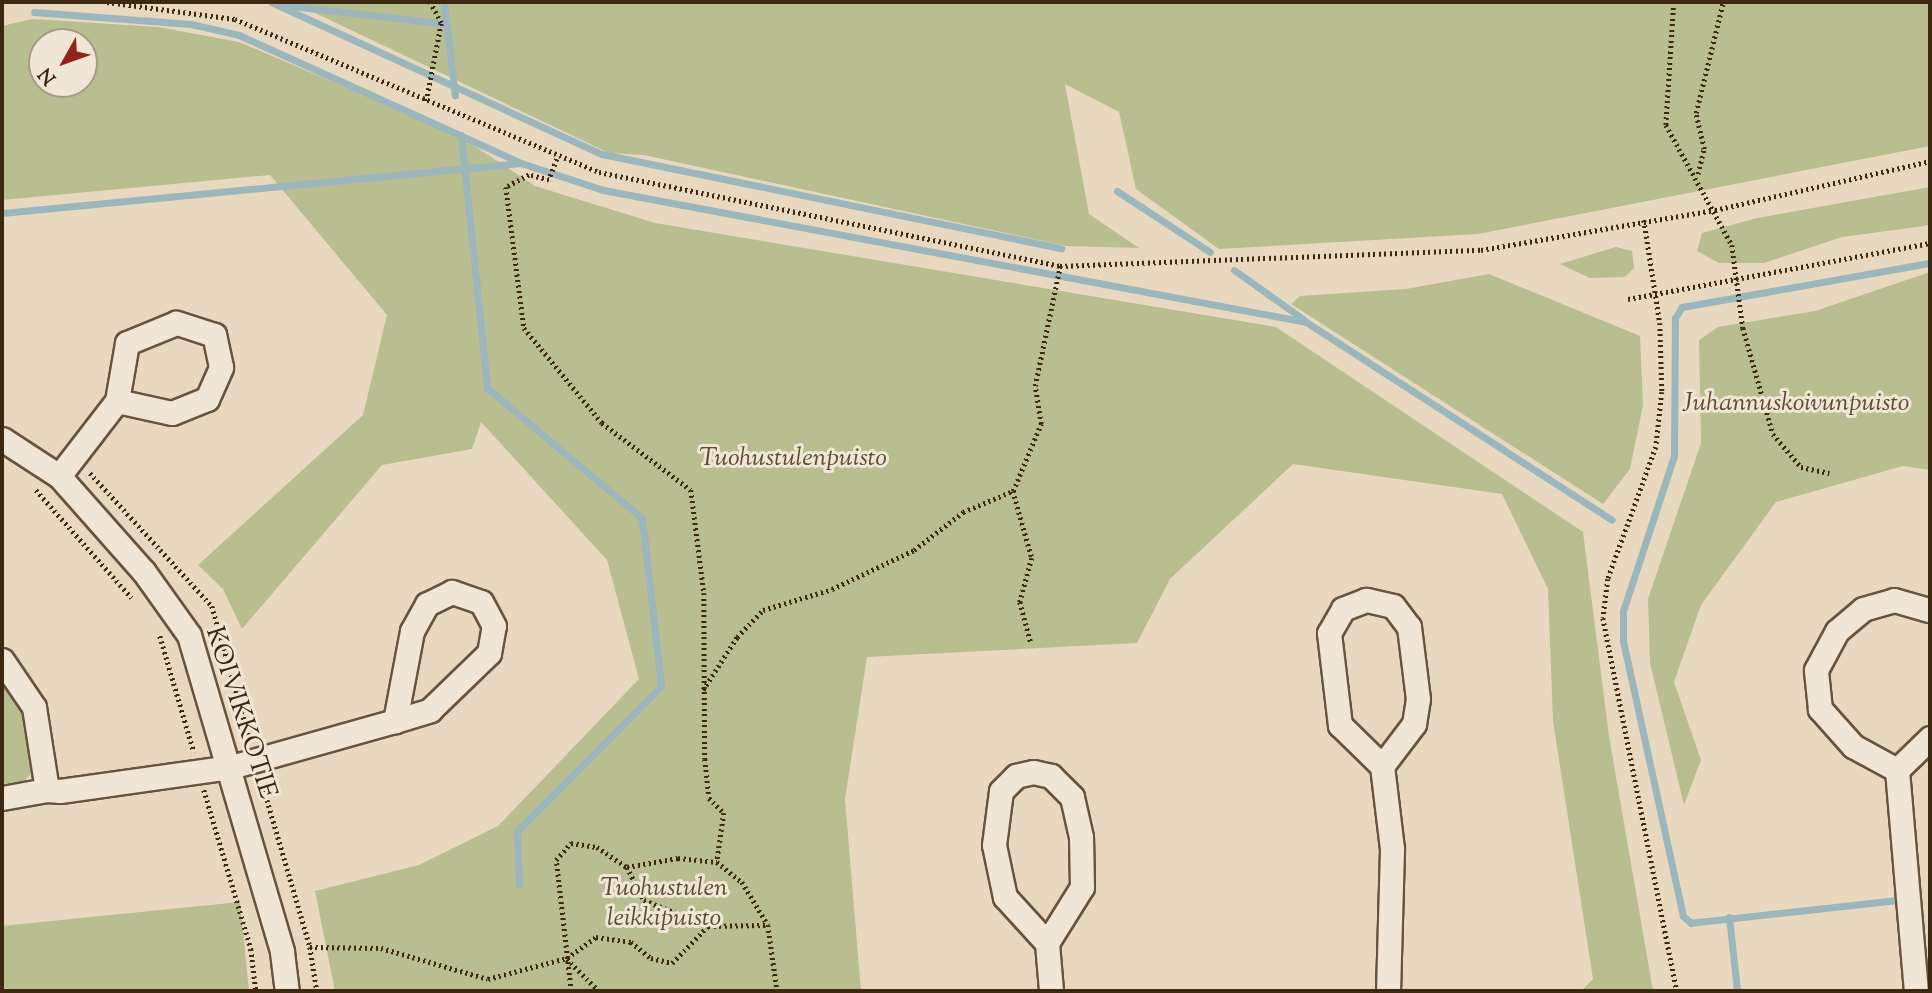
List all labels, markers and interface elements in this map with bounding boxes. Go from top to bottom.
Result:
north arrow [28,28,98,98]
text: N [33,61,63,90]
park label: Juhannuskoivunpuisto [1683,388,1909,420]
park label: Tuohustulenpuisto [699,443,887,475]
street label: KOIVIKKOTIE [197,623,283,803]
park label: Tuohustulen leikkipuisto [600,873,728,934]

